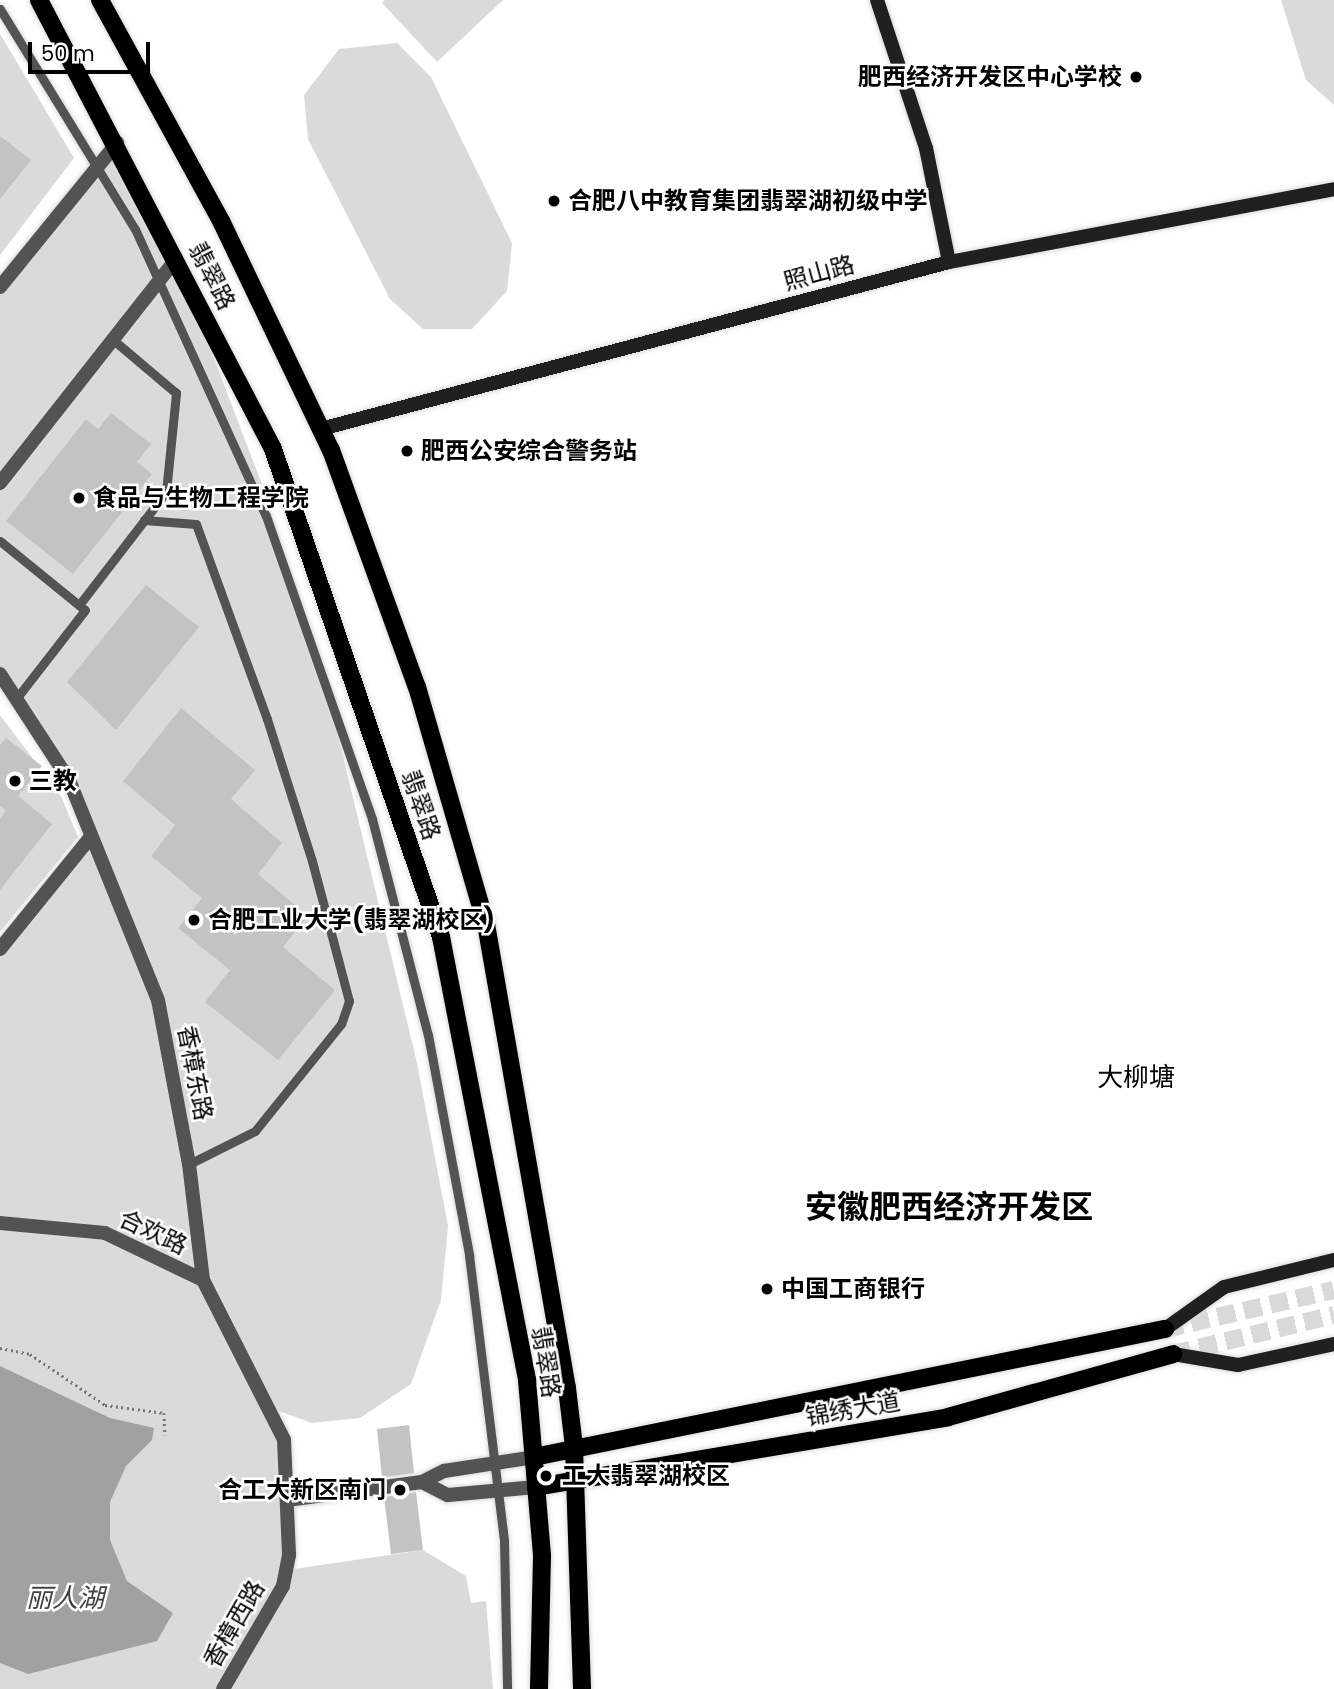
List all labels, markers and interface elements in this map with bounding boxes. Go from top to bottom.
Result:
scale bar [32,28,154,72]
text: 50 m [41,39,95,68]
place label: 肥西经济开发区中心学校 [858,63,1122,91]
marker: 肥西经济开发区中心学校 [1128,69,1144,85]
place label: 合肥八中教育集团翡翠湖初级中学 [568,187,928,215]
marker: 合肥八中教育集团翡翠湖初级中学 [546,193,562,209]
street label: 翡翠路 [183,237,241,315]
street label: 照山路 [780,250,858,296]
place label: 肥西公安综合警务站 [421,437,637,465]
marker: 肥西公安综合警务站 [399,443,415,459]
place label: 食品与生物工程学院 [93,484,309,512]
marker: 食品与生物工程学院 [71,490,87,506]
street label: 翡翠路 [396,766,446,844]
place label: 三教 [29,767,77,795]
marker: 三教 [7,773,23,789]
place label: 合肥工业大学(翡翠湖校区) [208,906,495,934]
marker: 合肥工业大学(翡翠湖校区) [186,912,202,928]
street label: 香樟东路 [172,1023,218,1123]
district label: 大柳塘 [1097,1062,1175,1094]
district label: 安徽肥西经济开发区 [805,1188,1093,1226]
street label: 合欢路 [114,1204,192,1260]
place label: 中国工商银行 [781,1275,925,1303]
marker: 中国工商银行 [759,1281,775,1297]
street label: 翡翠路 [526,1324,566,1400]
street label: 锦绣大道 [803,1386,903,1432]
place label: 工大翡翠湖校区 [562,1462,730,1490]
marker: 工大翡翠湖校区 [536,1466,556,1486]
place label: 合工大新区南门 [218,1476,386,1504]
marker: 合工大新区南门 [392,1482,408,1498]
street label: 香樟西路 [198,1575,270,1673]
water label: 丽人湖 [26,1583,104,1615]

